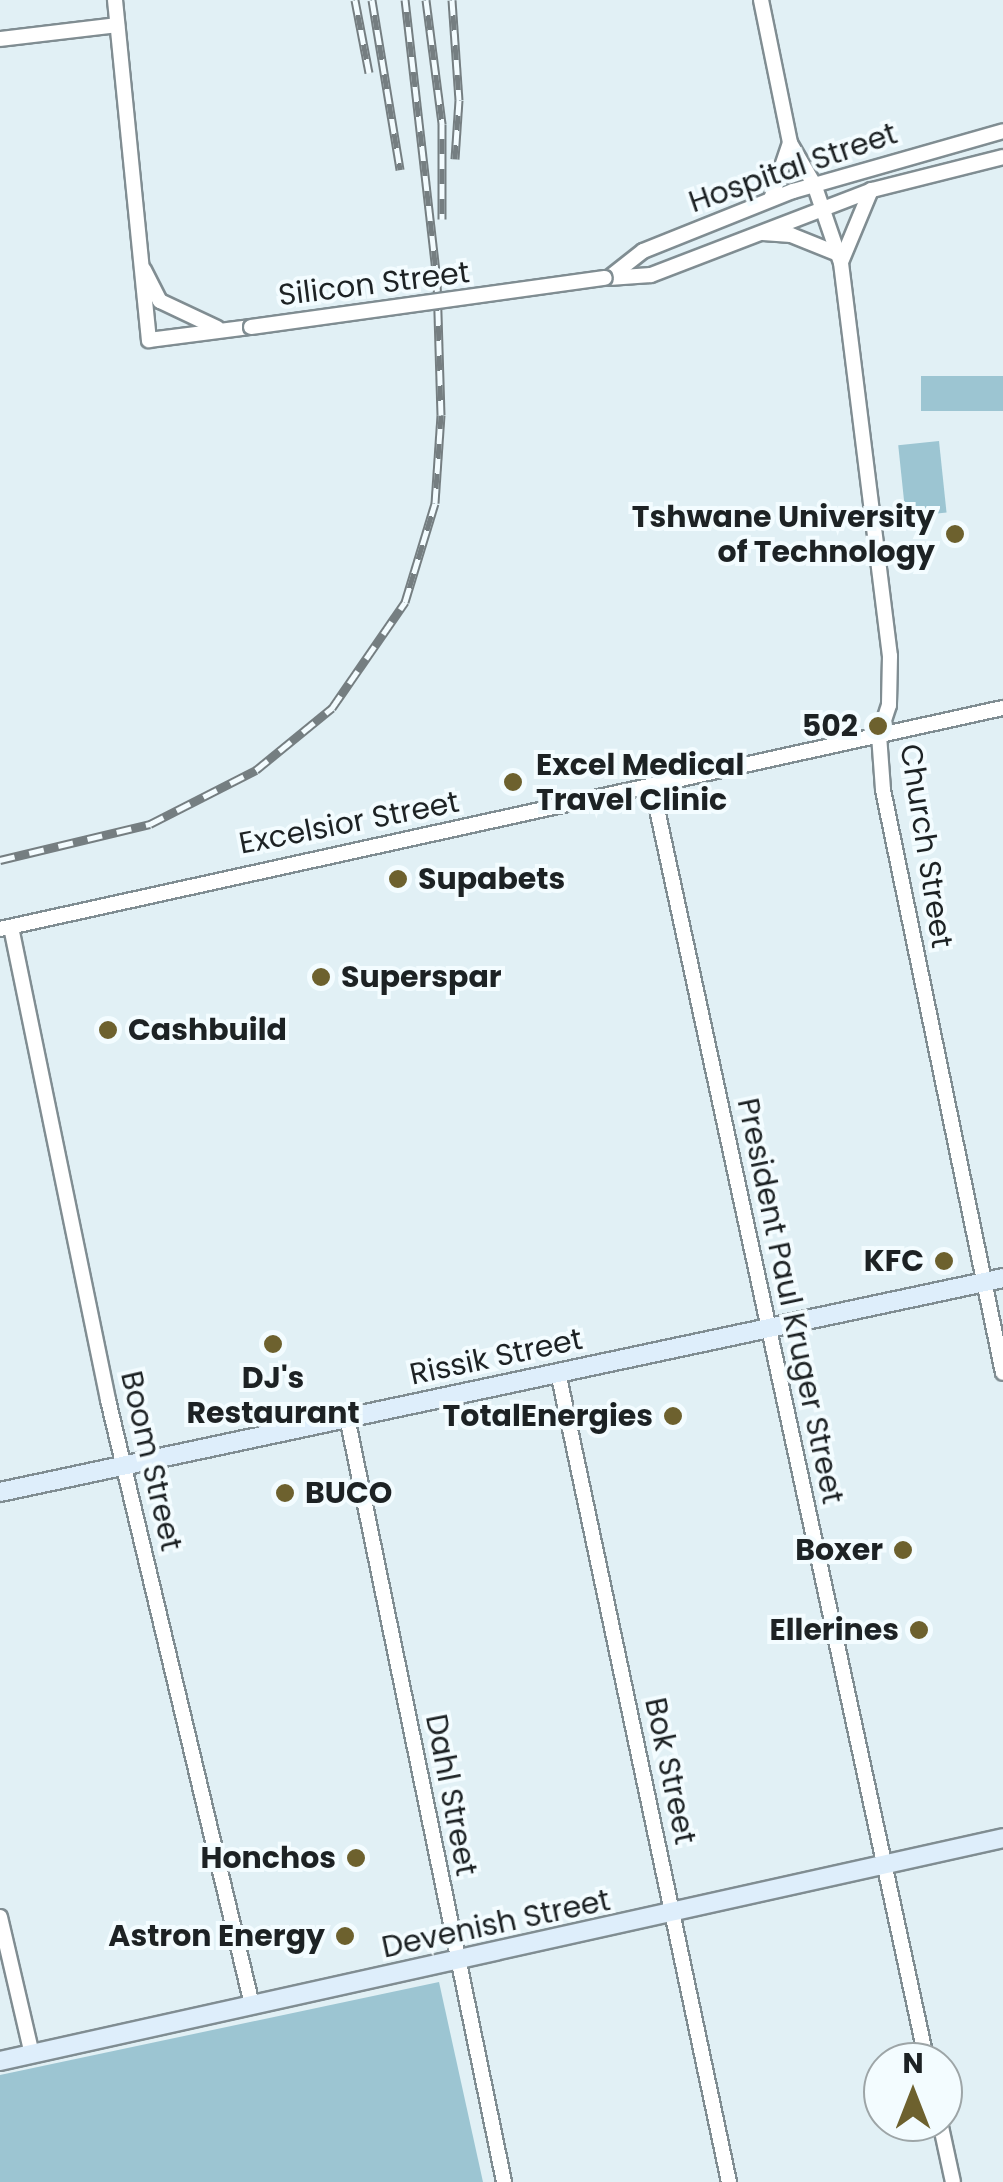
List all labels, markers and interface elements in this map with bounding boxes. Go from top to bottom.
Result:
street label: Hospital Street [684,116,902,220]
street label: Silicon Street [276,254,472,314]
place label: Tshwane University of Technology [632,499,935,570]
marker: Tshwane University of Technology [944,523,966,545]
place label: 502 [802,708,858,744]
marker: 502 [867,715,889,737]
street label: Church Street [892,741,960,951]
place label: Excel Medical Travel Clinic [536,747,744,818]
marker: Excel Medical Travel Clinic [500,769,526,795]
street label: Excelsior Street [236,784,462,862]
place label: Supabets [418,861,565,897]
marker: Supabets [387,868,409,890]
place label: Superspar [341,959,502,995]
marker: Superspar [310,966,332,988]
place label: Cashbuild [128,1012,287,1048]
marker: Cashbuild [97,1019,119,1041]
street label: President Paul Kruger Street [729,1095,851,1507]
place label: KFC [864,1243,924,1279]
marker: KFC [933,1250,955,1272]
street label: Rissik Street [406,1321,586,1393]
marker: DJ's Restaurant [262,1333,284,1355]
place label: DJ's Restaurant [186,1360,360,1430]
street label: Boom Street [113,1368,189,1554]
place label: TotalEnergies [443,1398,653,1434]
marker: TotalEnergies [662,1405,684,1427]
place label: BUCO [305,1475,392,1511]
marker: BUCO [274,1482,296,1504]
place label: Boxer [795,1532,883,1568]
marker: Boxer [892,1539,914,1561]
place label: Ellerines [769,1612,899,1648]
marker: Ellerines [908,1619,930,1641]
street label: Bok Street [637,1694,703,1848]
street label: Dahl Street [418,1711,484,1879]
place label: Honchos [201,1840,336,1876]
marker: Honchos [345,1847,367,1869]
street label: Devenish Street [379,1882,613,1966]
place label: Astron Energy [108,1918,325,1954]
marker: Astron Energy [334,1925,356,1947]
north arrow [863,2042,963,2142]
text: N [902,2044,924,2083]

